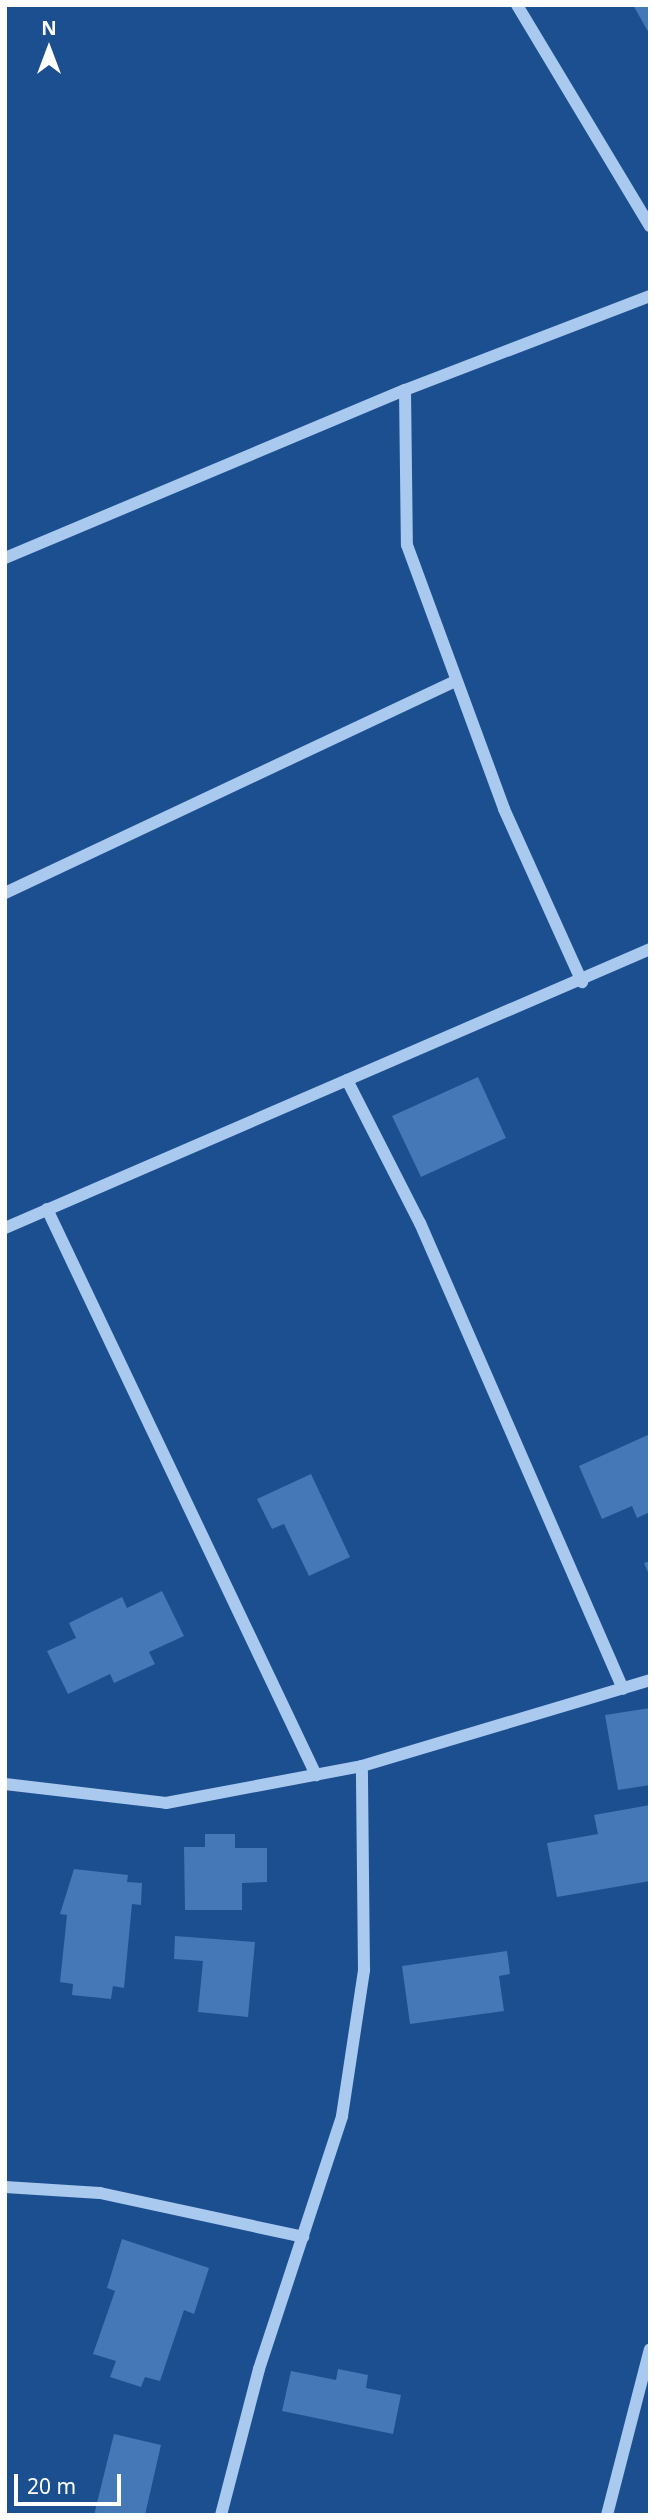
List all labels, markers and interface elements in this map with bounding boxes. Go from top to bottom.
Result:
north arrow [14,14,84,84]
text: N [41,15,57,41]
scale bar [18,2460,124,2504]
text: 20 m [27,2472,76,2500]

